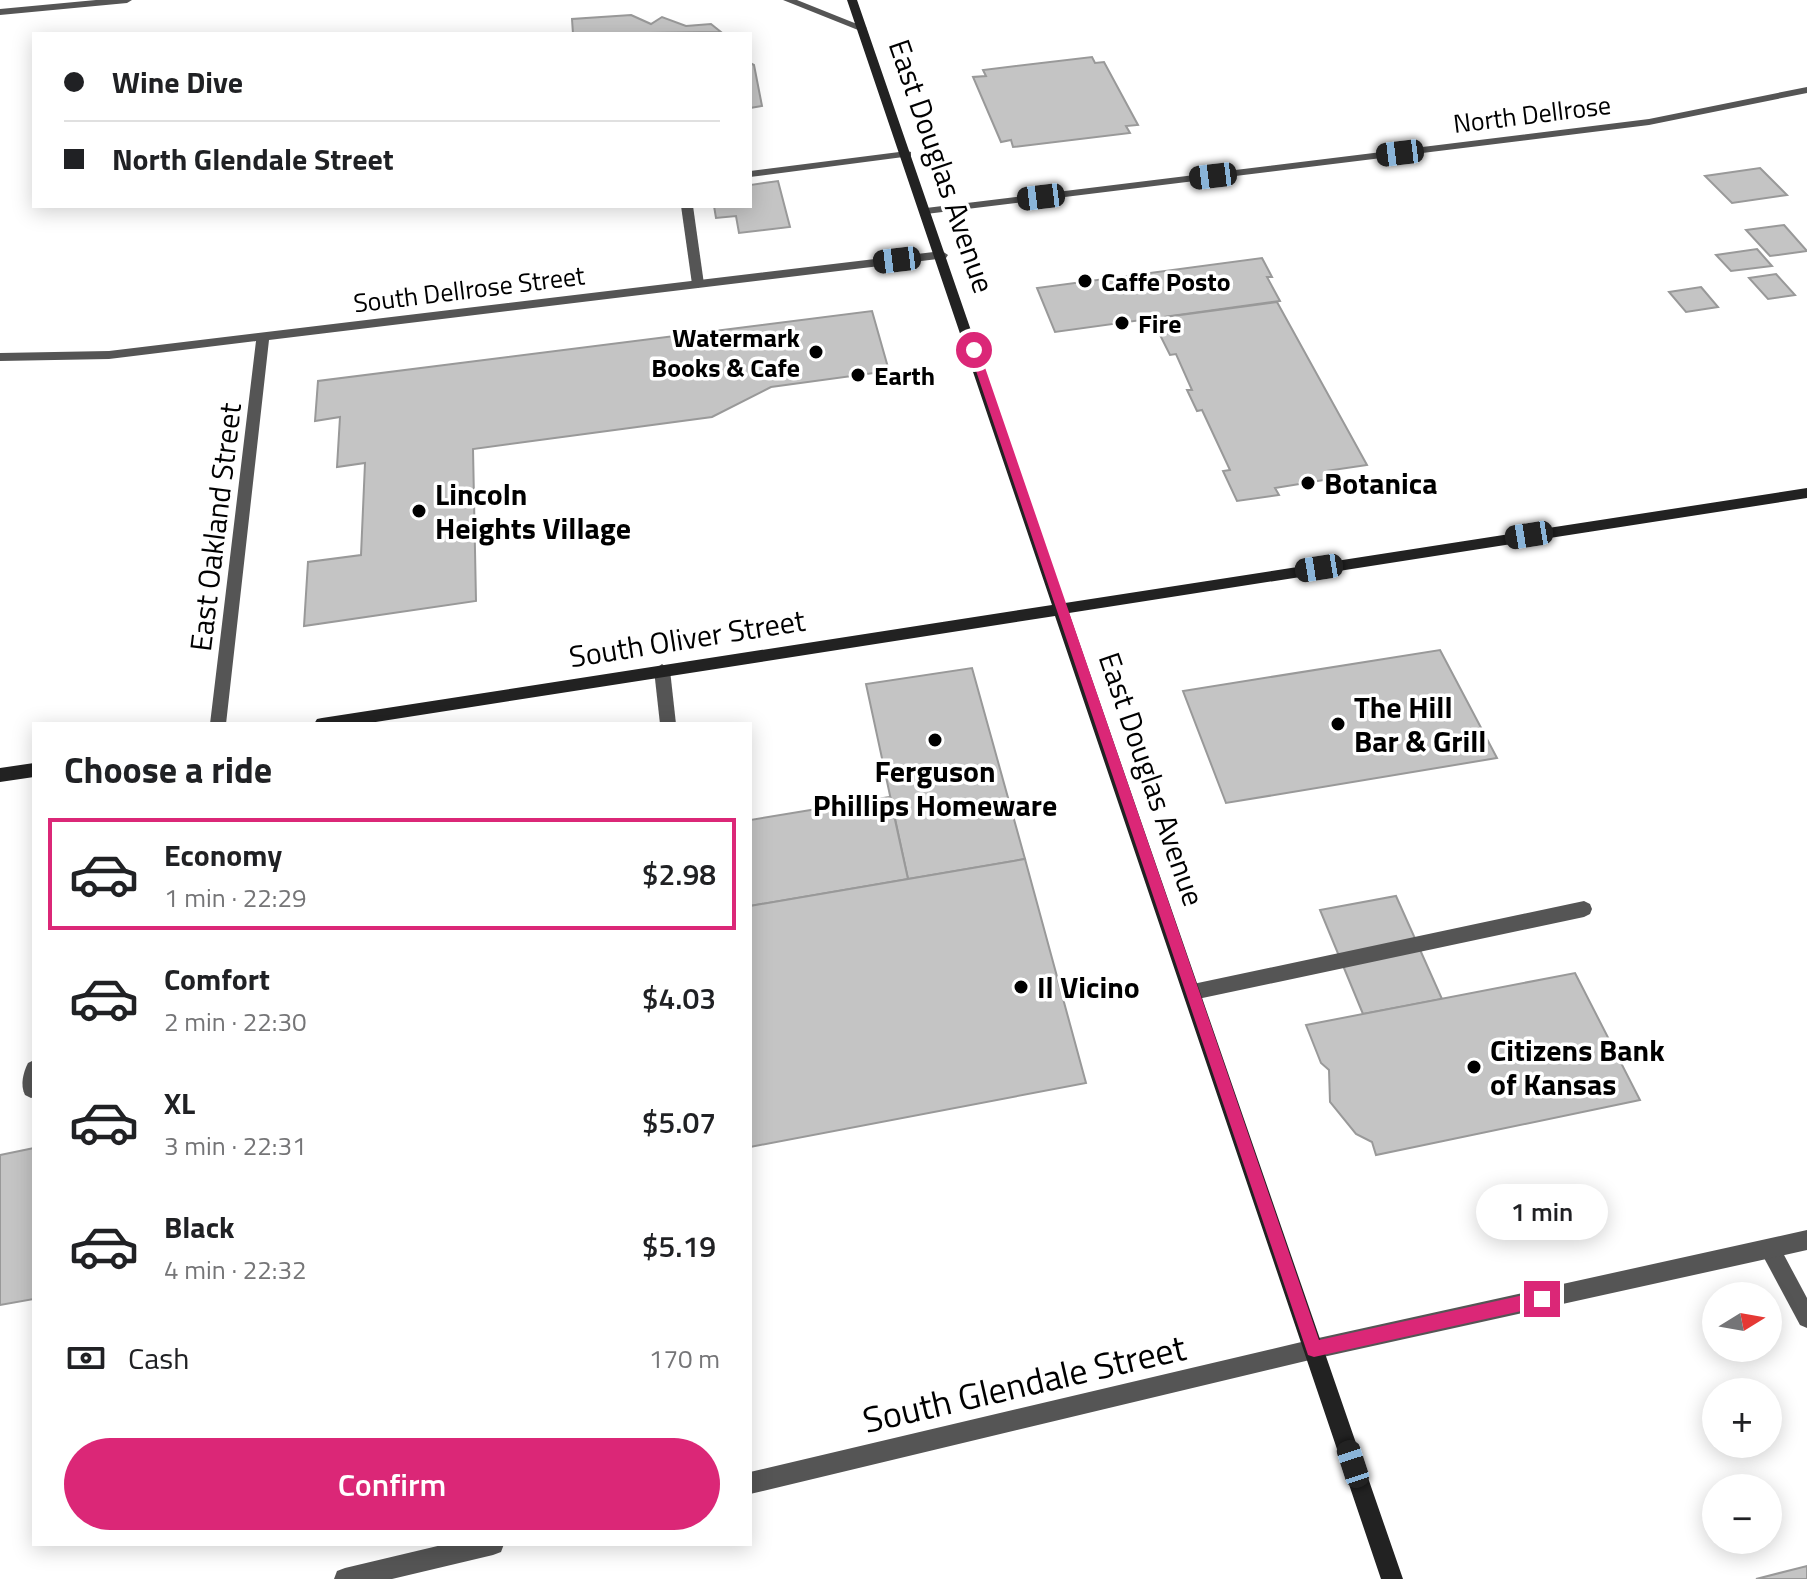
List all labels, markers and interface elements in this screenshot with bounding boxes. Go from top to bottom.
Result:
street label: East Douglas Avenue [877,33,1007,299]
text: Wine Dive [112,59,243,105]
street label: North Dellrose [1451,85,1613,143]
text: North Glendale Street [112,136,394,182]
car [1375,138,1425,168]
car [1188,161,1238,191]
car [1016,182,1066,212]
car [872,245,922,275]
street label: South Dellrose Street [351,255,587,323]
place label: Caffe Posto [1101,262,1231,301]
marker: Caffe Posto [1076,272,1094,290]
place label: Fire [1138,304,1181,343]
marker: Fire [1113,314,1131,332]
place label: Watermark Books & Cafe [651,318,801,387]
route start [956,332,992,368]
marker: Watermark Books & Cafe [807,343,825,361]
place label: Earth [874,356,935,395]
marker: Earth [849,366,867,384]
street label: East Oakland Street [177,400,253,654]
place label: Botanica [1324,460,1438,506]
place label: Lincoln Heights Village [435,471,631,551]
marker: Botanica [1299,474,1317,492]
marker: Lincoln Heights Village [410,502,428,520]
car [1503,519,1555,551]
car [1293,552,1345,584]
street label: South Oliver Street [566,597,809,679]
street label: East Douglas Avenue [1087,646,1217,912]
place label: The Hill Bar & Grill [1354,684,1486,764]
marker: The Hill Bar & Grill [1329,715,1347,733]
marker: Ferguson Phillips Homeware [926,731,944,749]
text: Choose a ride [64,742,272,797]
place label: Ferguson Phillips Homeware [813,748,1057,828]
text: Economy [164,832,282,878]
icon: car [68,838,140,910]
text: $2.98 [642,851,716,897]
text: 1 min · 22:29 [164,878,307,917]
text: Comfort [164,956,270,1002]
icon: car [68,962,140,1034]
place label: Il Vicino [1037,964,1140,1010]
text: $4.03 [642,975,716,1021]
marker: Il Vicino [1012,978,1030,996]
text: 2 min · 22:30 [164,1002,307,1041]
place label: Citizens Bank of Kansas [1490,1027,1665,1107]
marker: Citizens Bank of Kansas [1465,1058,1483,1076]
text: XL [164,1080,195,1126]
icon: car [68,1086,140,1158]
text: $5.07 [642,1099,716,1145]
text: 3 min · 22:31 [164,1126,307,1165]
callout: 1 min [1476,1183,1608,1239]
text: 1 min [1511,1192,1573,1231]
text: Black [164,1204,235,1250]
icon: car [68,1210,140,1282]
text: $5.19 [642,1223,716,1269]
text: 4 min · 22:32 [164,1250,307,1289]
route end [1524,1281,1560,1317]
north arrow [1702,1282,1782,1362]
map controls [1702,1282,1782,1554]
street label: South Glendale Street [857,1319,1191,1447]
text: Cash [128,1335,189,1381]
icon: cash [64,1336,108,1380]
text: 170 m [649,1339,720,1378]
button: + [1702,1378,1782,1458]
car [1334,1437,1372,1491]
button: Confirm [64,1438,720,1530]
button: − [1702,1474,1782,1554]

